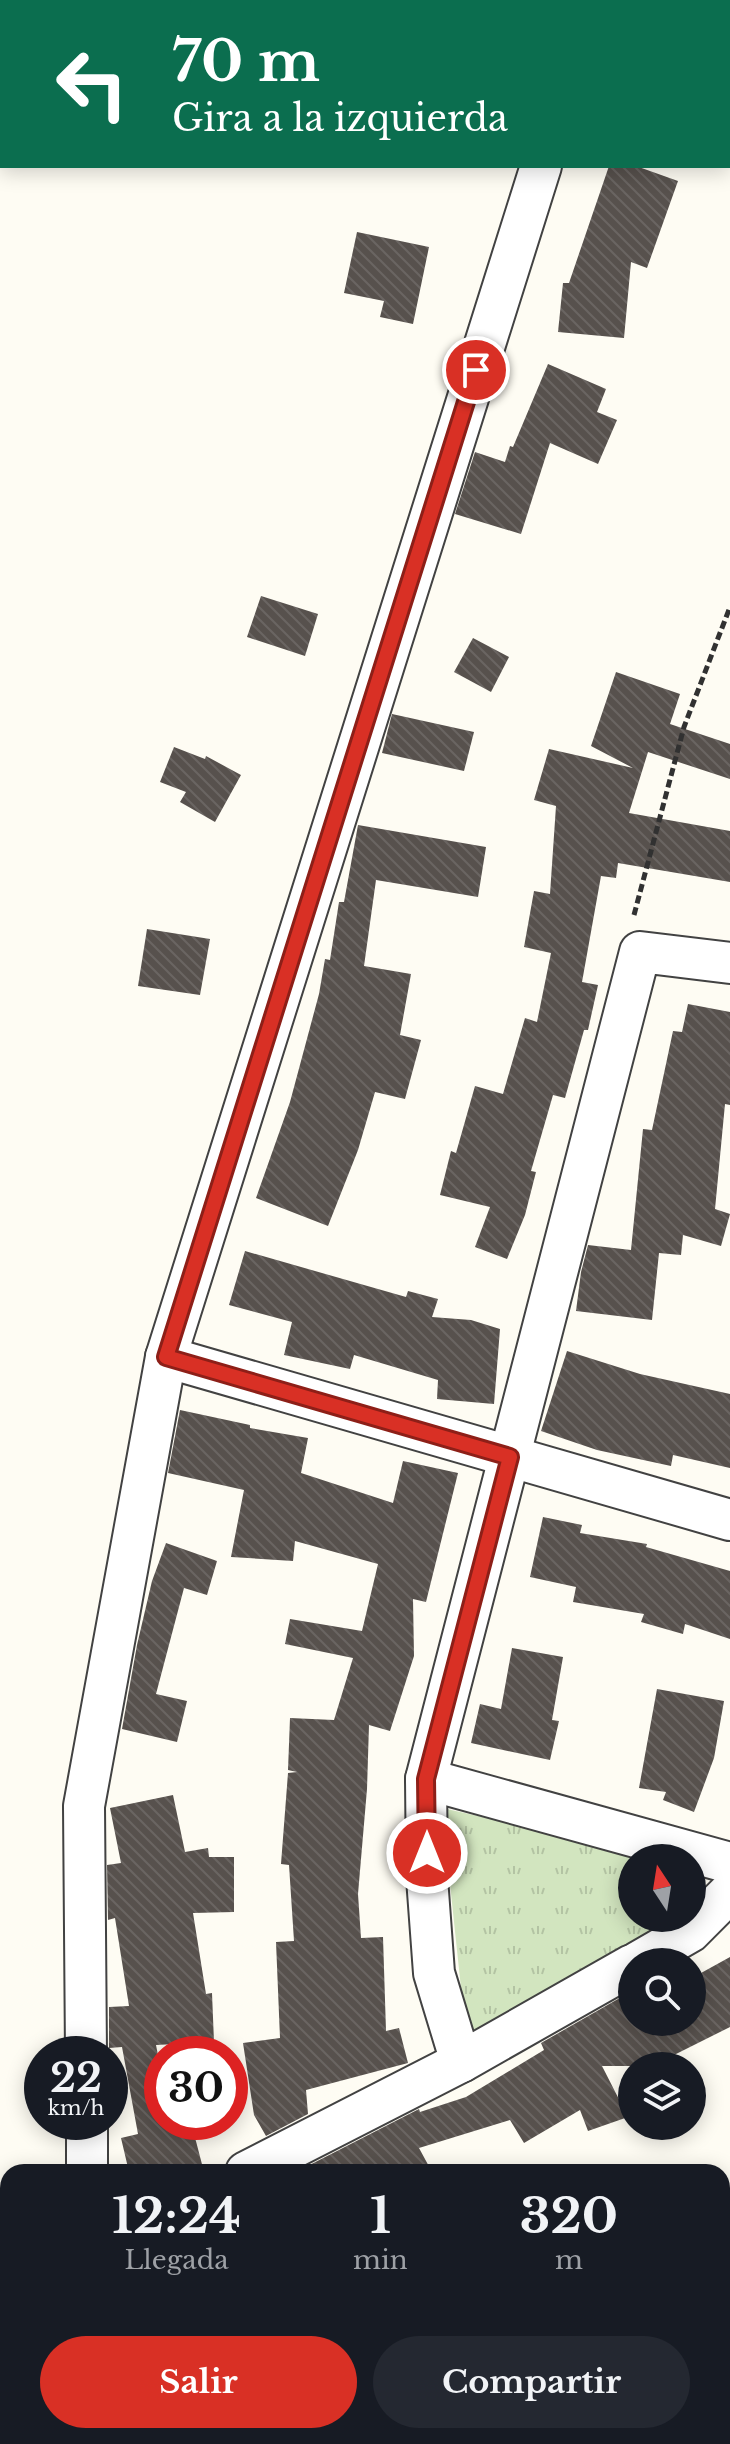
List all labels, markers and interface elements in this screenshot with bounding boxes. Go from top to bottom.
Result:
text: 70 m [172,27,320,96]
icon: left [40,32,144,136]
text: Gira a la izquierda [172,96,508,141]
pin [442,336,510,404]
icon: arrive [454,348,498,392]
position arrow [385,1811,469,1895]
north arrow [618,1844,706,1932]
map controls [618,1844,706,2140]
button: search [618,1948,706,2036]
speed limit sign: 30 [144,2036,248,2140]
button: layers [618,2052,706,2140]
text: 22 [50,2053,102,2103]
text: km/h [48,2096,104,2120]
text: 12:24 [112,2186,241,2246]
text: 1 [370,2186,391,2246]
text: 320 [520,2186,618,2246]
text: Llegada [124,2244,229,2276]
text: min [353,2244,408,2276]
text: m [555,2244,583,2276]
button: Salir [40,2336,357,2428]
button: Compartir [373,2336,690,2428]

